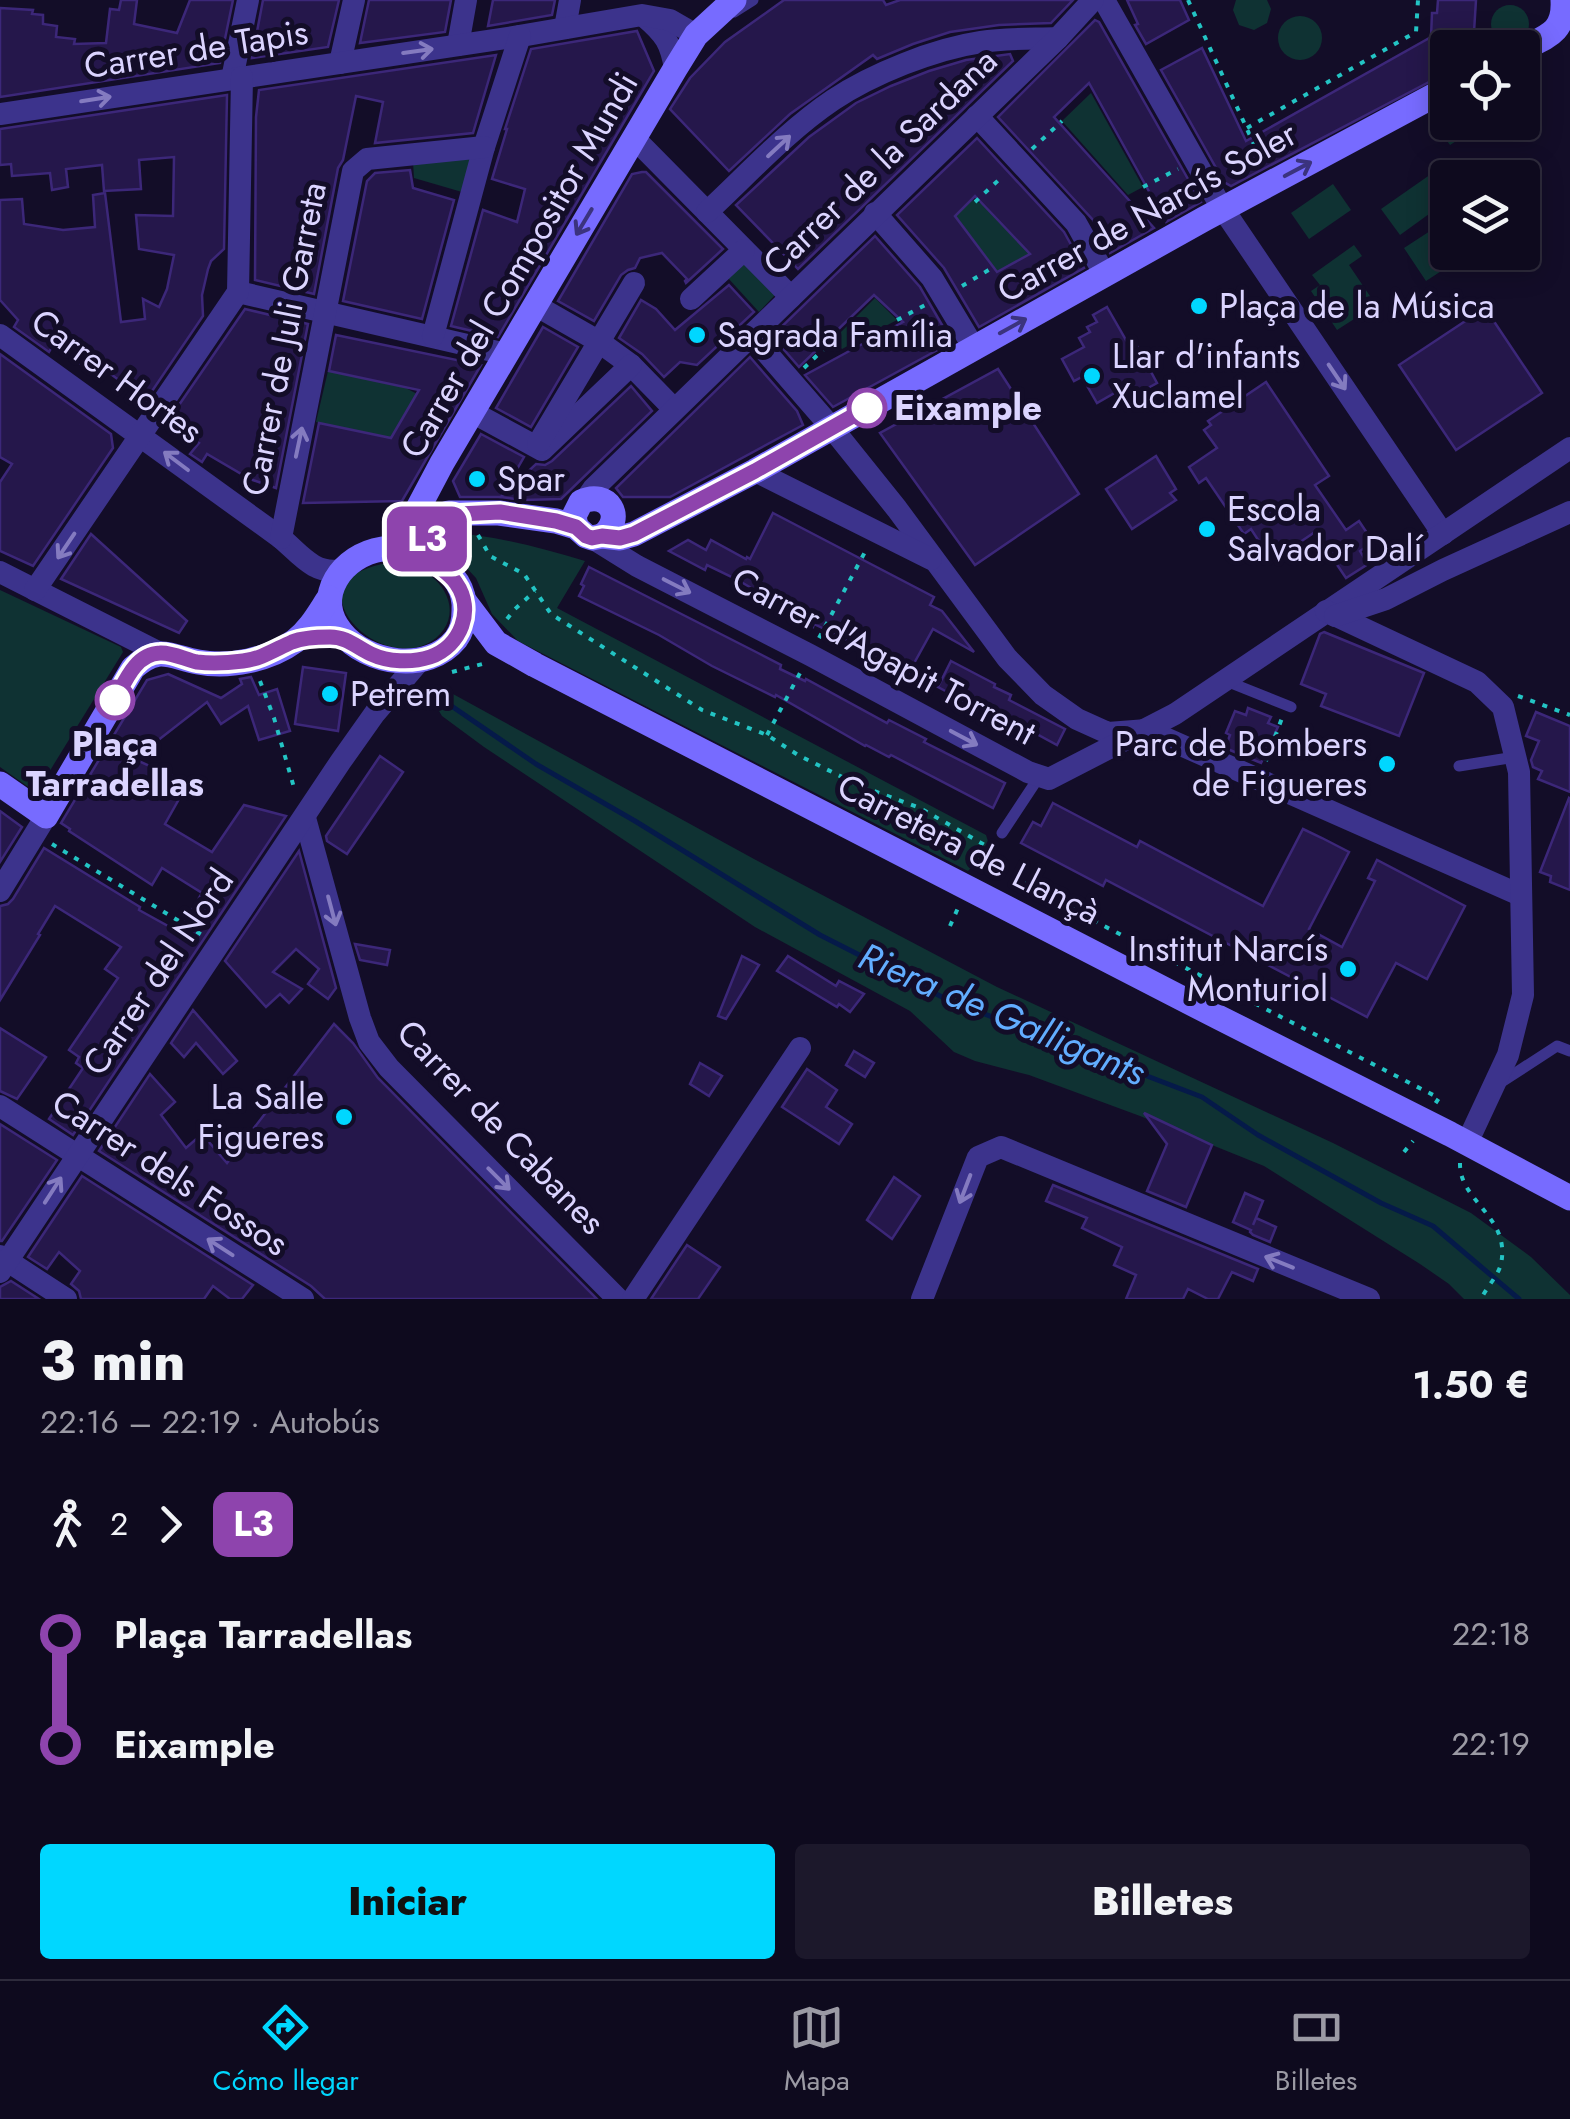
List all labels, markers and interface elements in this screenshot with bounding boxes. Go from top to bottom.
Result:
street label: Carrer de Tapis [80,7,312,91]
map controls [1430,30,1540,270]
button: locate [1430,30,1540,140]
street label: Carrer de la Sardana [752,37,1008,287]
one-way arrow [401,42,433,60]
street label: Carrer del Compositor Mundi [388,63,650,467]
one-way arrow [80,90,112,108]
street label: Carrer de Narcís Soler [988,109,1306,315]
one-way arrow [766,134,790,158]
one-way arrow [1282,158,1312,178]
button: layers [1430,160,1540,270]
street label: Carrer de Juli Garreta [229,178,339,500]
one-way arrow [574,207,594,236]
place label: Plaça de la Música [1219,281,1495,331]
marker: Plaça de la Música [1188,295,1210,317]
street label: Carrer Hortes [21,297,213,455]
place label: Sagrada Família [717,310,953,360]
one-way arrow [998,315,1027,335]
marker: Sagrada Família [686,324,708,346]
place label: Llar d'infants Xuclamel [1112,331,1300,421]
one-way arrow [1326,362,1347,390]
marker: Llar d'infants Xuclamel [1081,365,1103,387]
place label: Eixample [894,383,1042,433]
marker: Eixample [848,389,886,427]
one-way arrow [291,427,310,459]
one-way arrow [163,450,190,471]
place label: Spar [497,454,565,504]
marker: Spar [466,468,488,490]
place label: Escola Salvador Dalí [1227,484,1425,574]
line badge: L3 [382,506,472,572]
text: L3 [407,514,447,564]
marker: Escola Salvador Dalí [1196,518,1218,540]
one-way arrow [56,532,77,560]
street label: Carrer d'Agapit Torrent [723,555,1045,758]
one-way arrow [661,577,691,596]
place label: Petrem [350,669,451,719]
marker: Plaça Tarradellas [96,681,134,719]
marker: Petrem [319,683,341,705]
place label: Plaça Tarradellas [26,719,204,809]
place label: Parc de Bombers de Figueres [1115,719,1367,809]
one-way arrow [949,728,979,748]
marker: Parc de Bombers de Figueres [1376,753,1398,775]
street label: Carretera de Llançà [829,761,1109,937]
street label: Carrer del Nord [70,859,246,1085]
one-way arrow [324,895,342,927]
place label: Institut Narcís Monturiol [1128,924,1328,1014]
water label: Riera de Galligants [850,928,1155,1099]
marker: Institut Narcís Monturiol [1337,958,1359,980]
street label: Carrer de Cabanes [385,1008,617,1246]
place label: La Salle Figueres [197,1072,324,1162]
street label: Carrer dels Fossos [42,1078,298,1268]
marker: La Salle Figueres [333,1106,355,1128]
one-way arrow [486,1166,511,1191]
one-way arrow [955,1174,973,1204]
one-way arrow [43,1177,64,1205]
one-way arrow [207,1236,235,1257]
one-way arrow [1264,1251,1295,1269]
text: 3 min [40,1321,186,1401]
text: 1.50 € [1412,1357,1530,1412]
text: 22:16 – 22:19 · Autobús [40,1399,380,1445]
icon: walk [40,1497,95,1552]
icon: forward [143,1497,198,1552]
text: L3 [233,1499,273,1549]
text: 2 [110,1501,128,1547]
text: Plaça Tarradellas [114,1607,412,1662]
text: 22:18 [1452,1611,1530,1657]
text: Eixample [114,1717,275,1772]
text: 22:19 [1451,1721,1530,1767]
button: Iniciar [40,1844,775,1959]
button: Billetes [795,1844,1530,1959]
tab: Cómo llegar [213,2000,359,2101]
tab: Mapa [784,2000,850,2101]
tab: Billetes [1275,2000,1357,2101]

